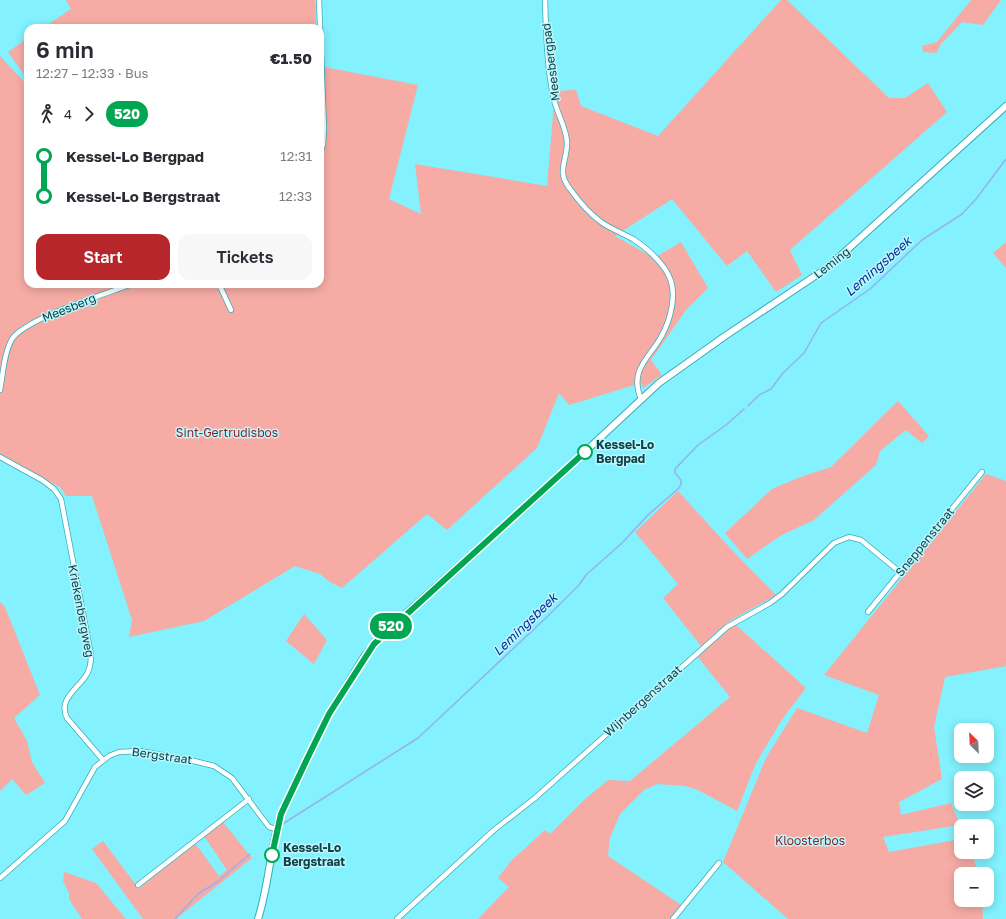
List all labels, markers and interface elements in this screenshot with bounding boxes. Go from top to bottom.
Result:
street label: Meesbergpad [538,22,563,102]
text: 6 min [36,36,94,63]
text: €1.50 [270,49,312,67]
text: 12:27 – 12:33 · Bus [36,65,148,81]
icon: walk [36,103,58,125]
icon: forward [78,103,100,125]
text: 520 [114,105,140,122]
text: 4 [64,106,72,122]
text: Kessel-Lo Bergpad [66,147,204,165]
text: 12:31 [280,148,312,164]
text: Kessel-Lo Bergstraat [66,187,220,205]
text: 12:33 [279,188,312,204]
water label: Lemingsbeek [841,232,916,299]
button: Start [36,234,170,280]
button: Tickets [178,234,312,280]
street label: Leming [810,244,853,282]
street label: Meesberg [40,290,98,325]
park label: Sint-Gertrudisbos [176,425,278,440]
place label: Kessel-Lo Bergpad [596,437,654,466]
marker: Kessel-Lo Bergpad [577,444,593,460]
street label: Sneppenstraat [892,504,957,579]
street label: Kriekenbergweg [65,563,98,659]
water label: Lemingsbeek [490,588,562,659]
line badge: 520 [368,613,414,639]
text: 520 [378,617,404,634]
street label: Wijnbergenstraat [601,661,685,740]
north arrow [954,723,994,763]
map controls [954,723,994,907]
street label: Bergstraat [131,744,193,767]
button: layers [954,771,994,811]
button: + [954,819,994,859]
park label: Kloosterbos [775,833,845,848]
place label: Kessel-Lo Bergstraat [283,840,345,869]
marker: Kessel-Lo Bergstraat [264,847,280,863]
button: − [954,867,994,907]

